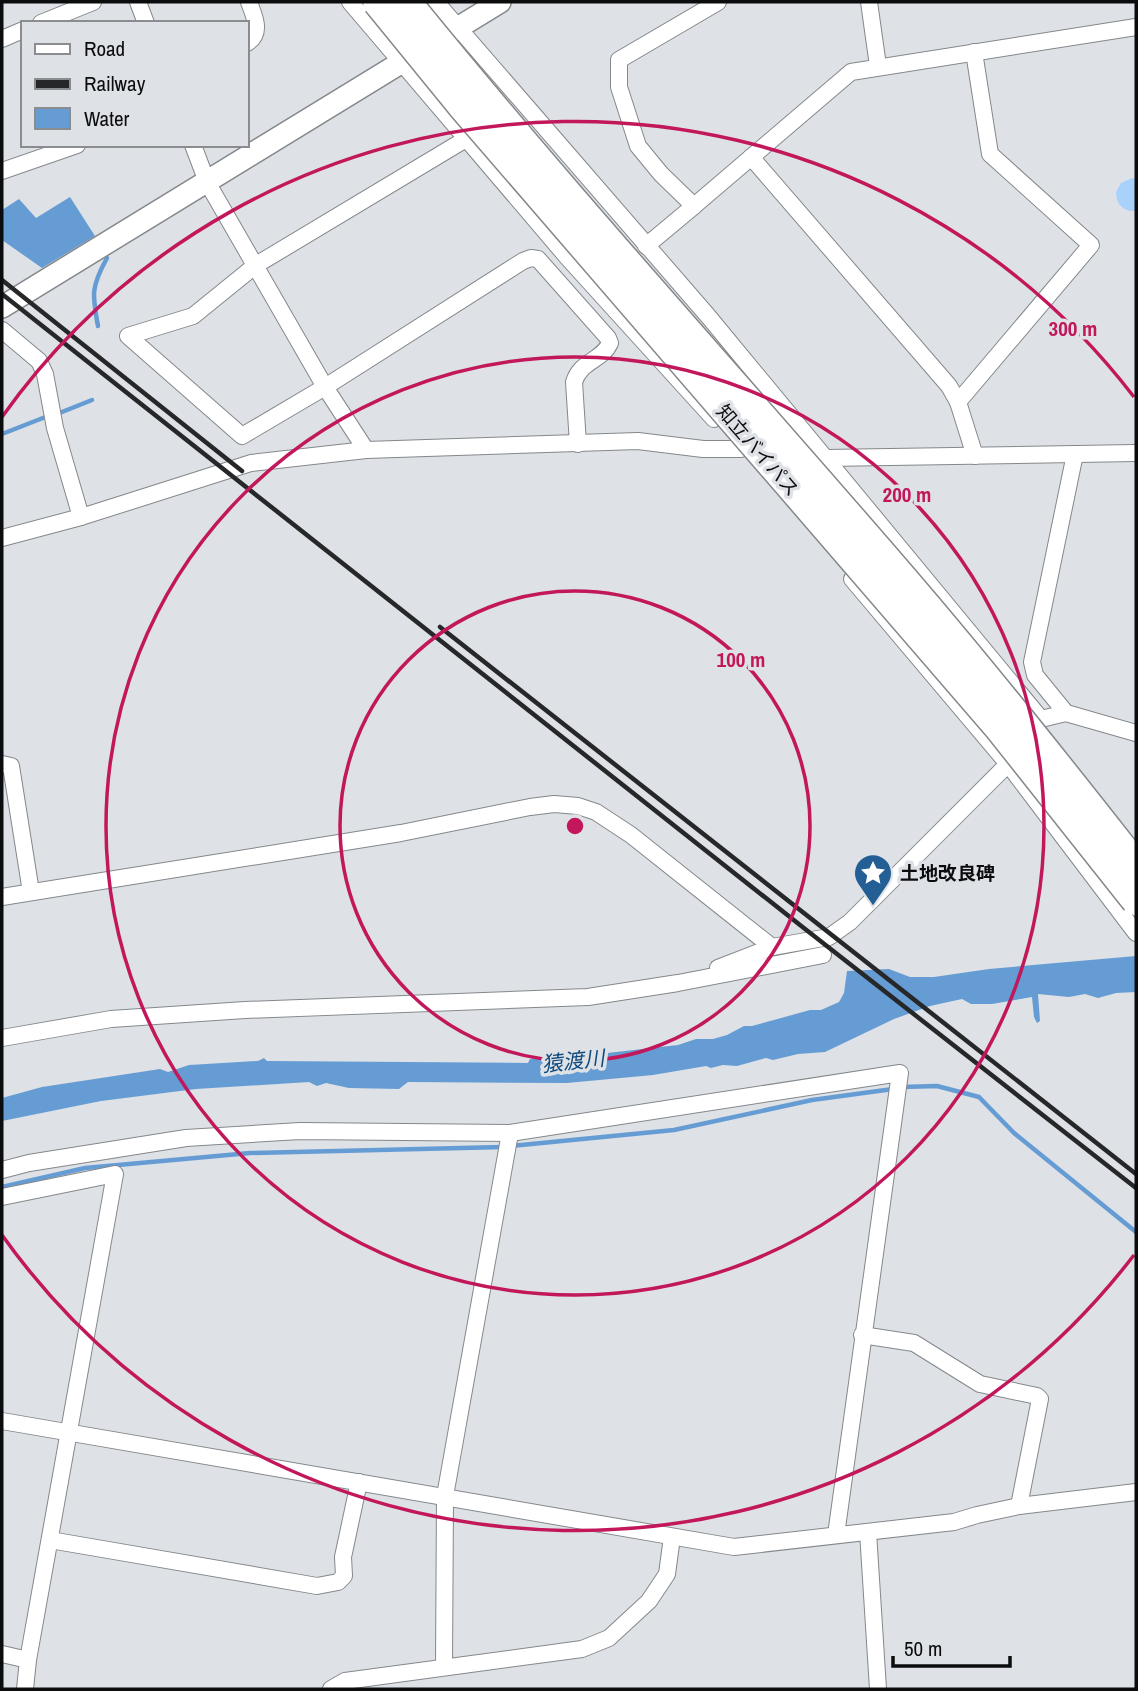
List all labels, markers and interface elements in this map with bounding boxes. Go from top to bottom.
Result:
legend [21,21,248,147]
text: Road [84,34,125,63]
text: Railway [84,69,146,98]
text: Water [84,104,130,133]
text: 300 m [1049,314,1097,343]
street label: 知立バイパス [711,399,805,501]
text: 200 m [883,480,931,509]
text: 100 m [717,645,765,674]
centre of rings [563,814,587,838]
place icon: 土地改良碑 [852,852,894,907]
place label: 土地改良碑 [900,860,995,886]
water label: 猿渡川 [540,1043,608,1079]
scale bar [893,1624,1010,1668]
text: 50 m [904,1634,942,1663]

